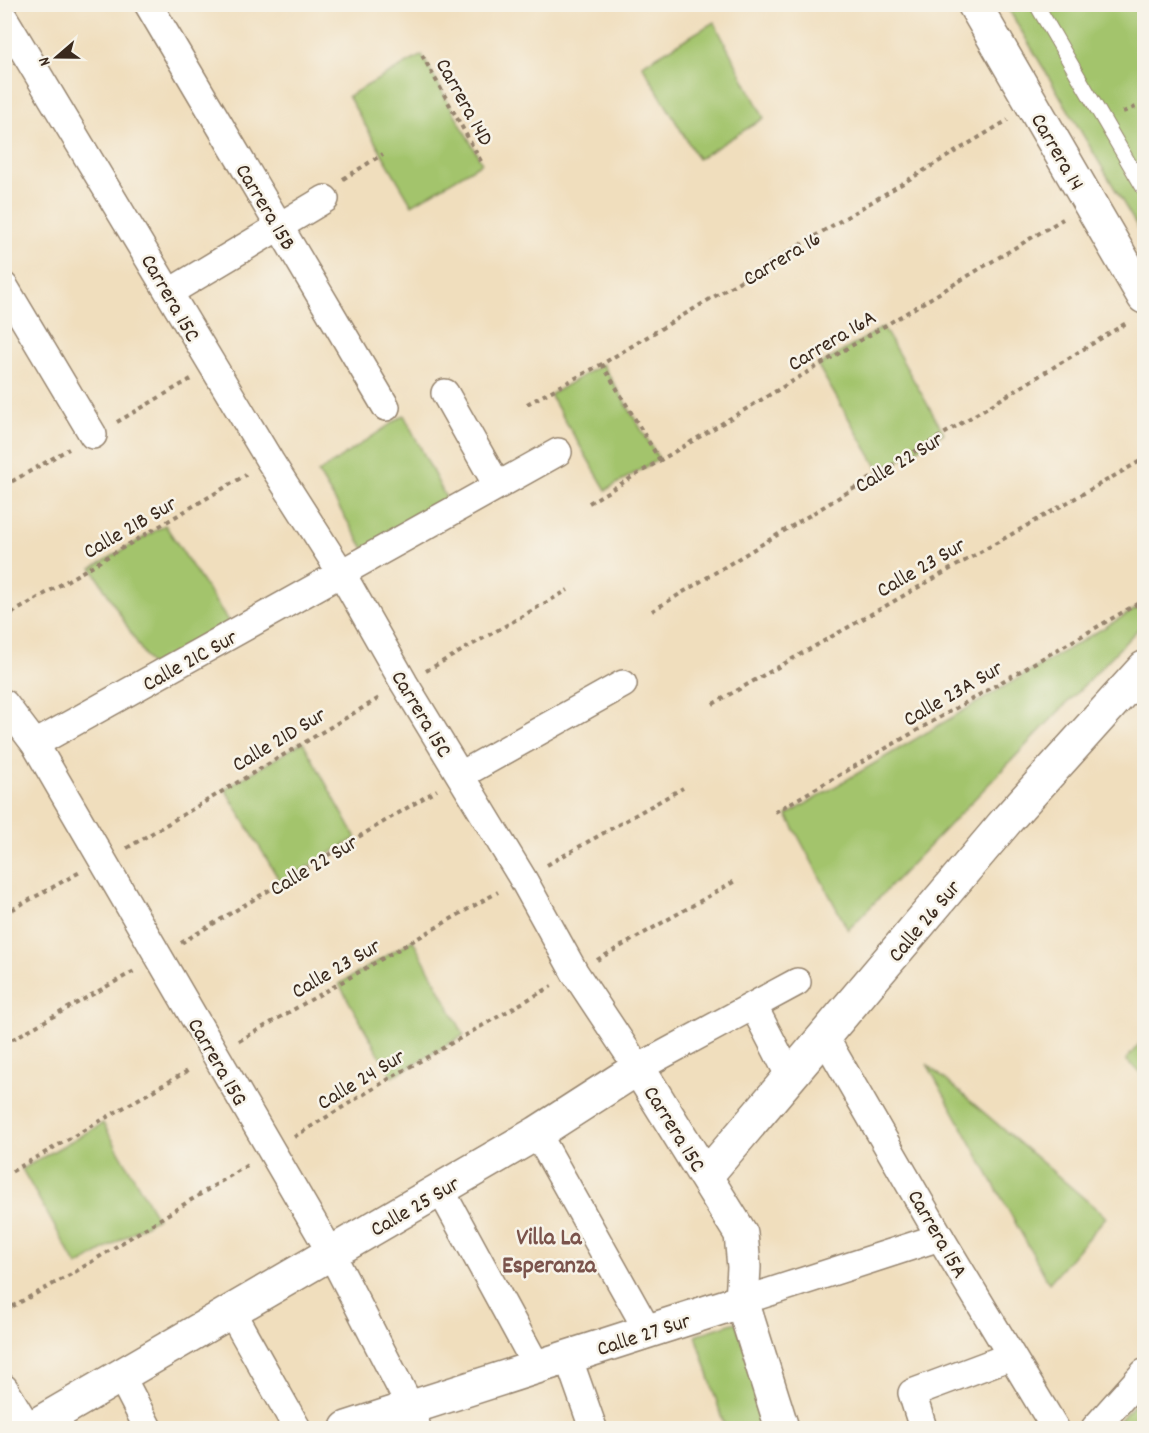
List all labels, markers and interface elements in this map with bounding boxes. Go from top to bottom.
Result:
north arrow [27,27,87,87]
street label: Carrera 14D [426,53,500,152]
text: N [33,54,57,69]
street label: Carrera 14 [1021,108,1091,197]
street label: Carrera 15B [226,159,302,257]
street label: Carrera 16 [738,224,828,296]
street label: Carrera 15C [131,249,207,348]
street label: Carrera 16A [783,303,883,381]
street label: Calle 22 Sur [850,425,950,503]
street label: Calle 21B Sur [78,489,184,568]
street label: Calle 23 Sur [871,531,973,607]
street label: Calle 21C Sur [138,623,244,701]
street label: Calle 23A Sur [898,654,1010,736]
street label: Carrera 15C [382,665,458,764]
street label: Calle 21D Sur [227,700,333,781]
street label: Calle 22 Sur [265,828,365,906]
street label: Calle 26 Sur [882,874,970,970]
street label: Calle 23 Sur [286,932,388,1008]
street label: Carrera 15G [178,1013,254,1112]
street label: Calle 24 Sur [312,1042,412,1119]
street label: Carrera 15C [634,1081,712,1179]
street label: Calle 25 Sur [365,1170,467,1246]
street label: Carrera 15A [898,1185,974,1285]
district label: Villa La Esperanza [502,1222,597,1284]
street label: Calle 27 Sur [593,1306,696,1366]

